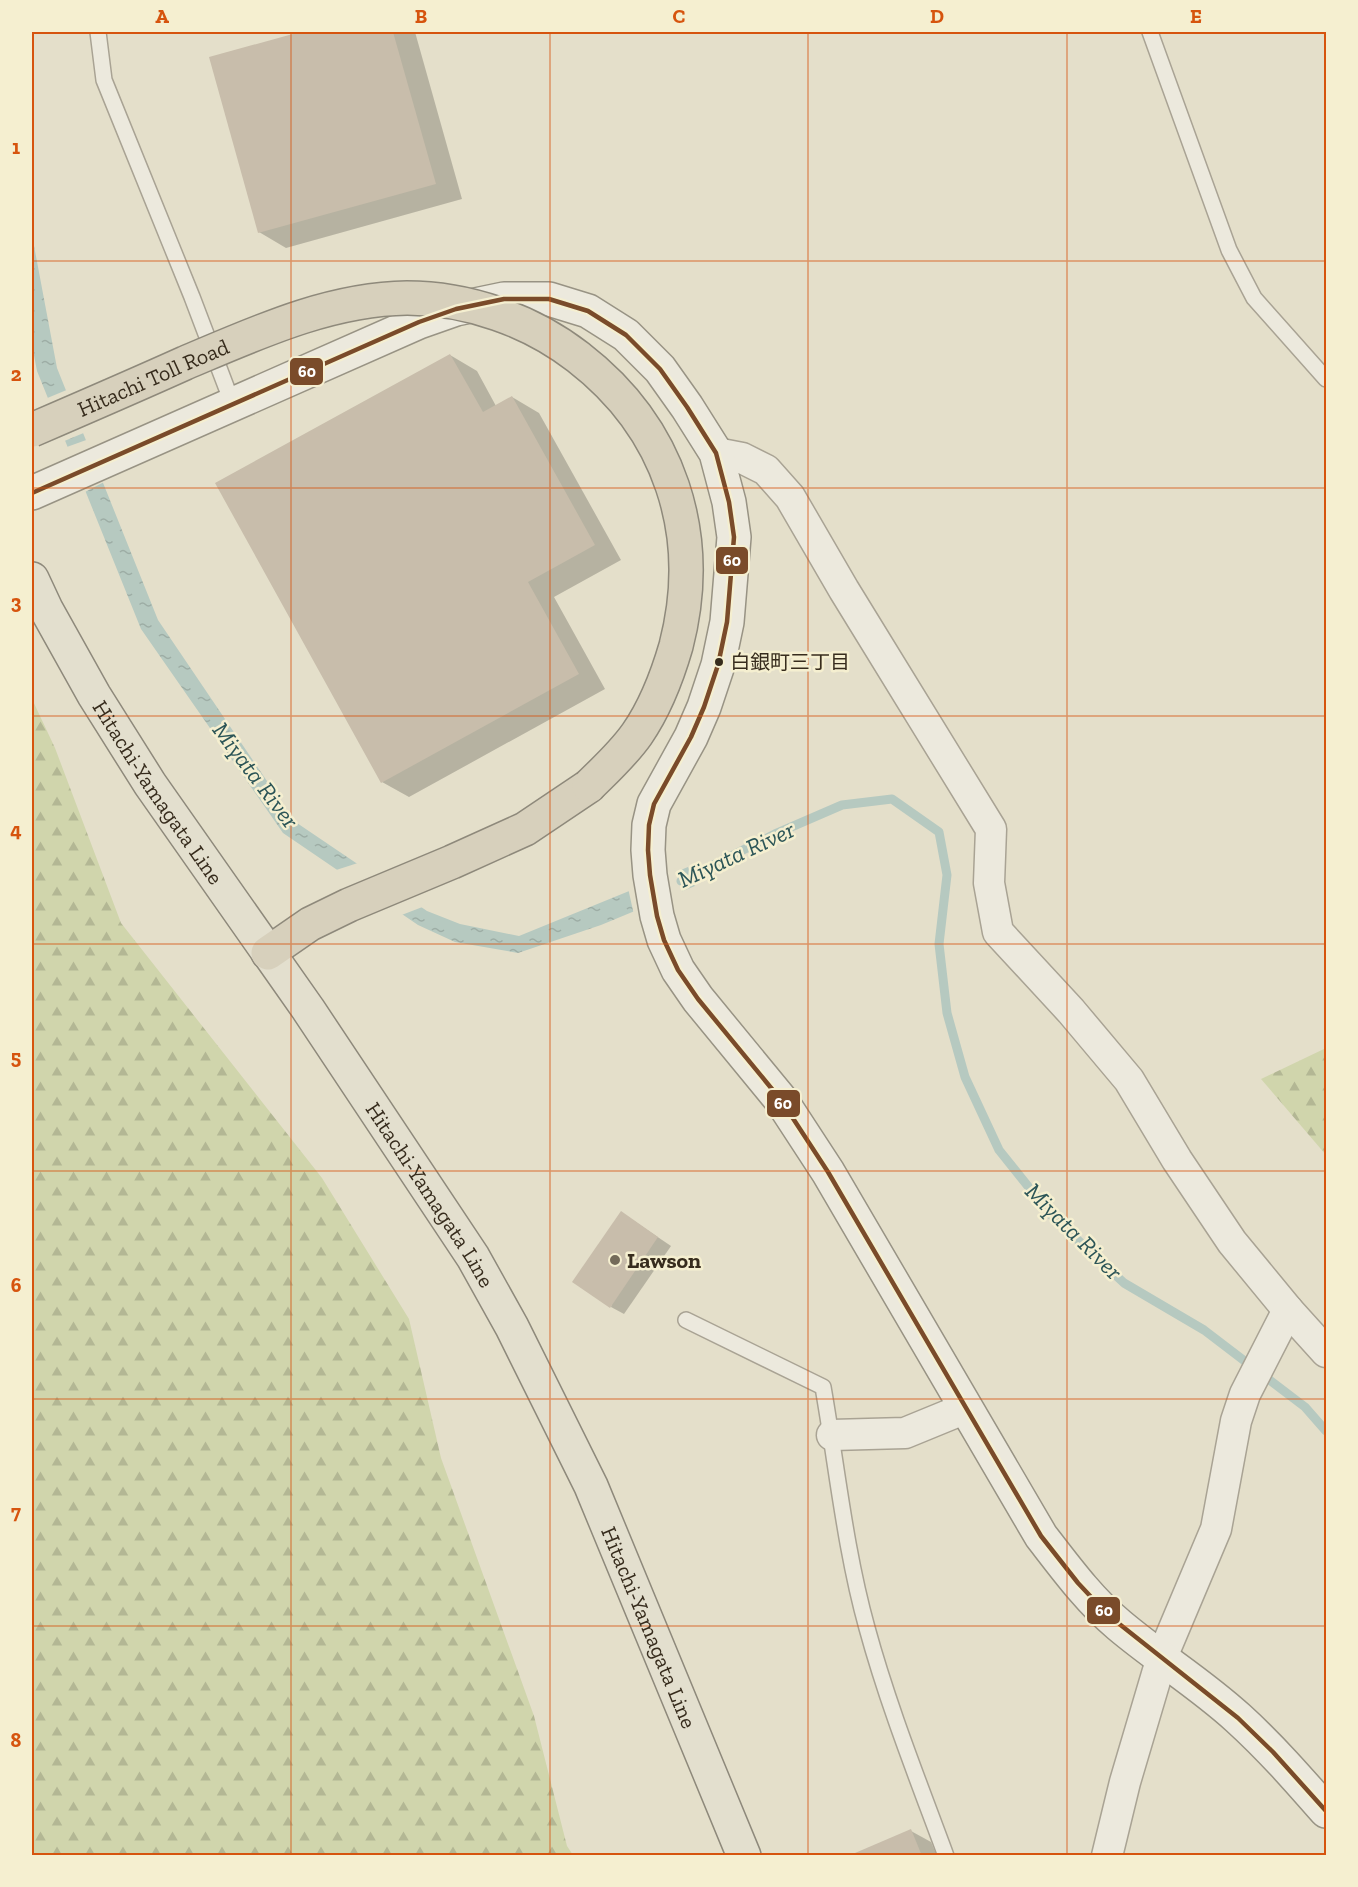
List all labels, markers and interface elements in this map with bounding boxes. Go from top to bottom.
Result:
text: A [155,4,169,28]
text: B [415,4,427,28]
text: C [673,4,686,28]
text: D [930,4,944,28]
text: E [1190,4,1202,28]
text: 1 [12,135,20,159]
street label: Hitachi Toll Road [73,333,233,422]
line badge: 60 [289,357,324,386]
text: 2 [11,362,22,386]
text: 60 [298,362,316,381]
line badge: 60 [715,546,749,575]
text: 60 [723,551,741,570]
text: 3 [11,590,22,614]
place label: 白銀町三丁目 [730,650,850,674]
marker: 白銀町三丁目 [713,656,725,668]
street label: Hitachi-Yamagata Line [87,695,230,889]
water label: Miyata River [207,716,306,834]
water label: Miyata River [673,814,800,894]
text: 4 [10,818,22,842]
text: 5 [11,1045,21,1069]
line badge: 60 [766,1089,801,1118]
text: 60 [774,1094,792,1113]
street label: Hitachi-Yamagata Line [360,1097,501,1292]
water label: Miyata River [1019,1176,1129,1286]
place label: Lawson [627,1247,701,1274]
marker: Lawson [608,1253,622,1267]
text: 6 [11,1273,22,1297]
text: 7 [11,1500,21,1524]
street label: Hitachi-Yamagata Line [596,1522,703,1732]
line badge: 60 [1086,1596,1121,1625]
text: 60 [1095,1601,1113,1620]
text: 8 [11,1728,22,1752]

